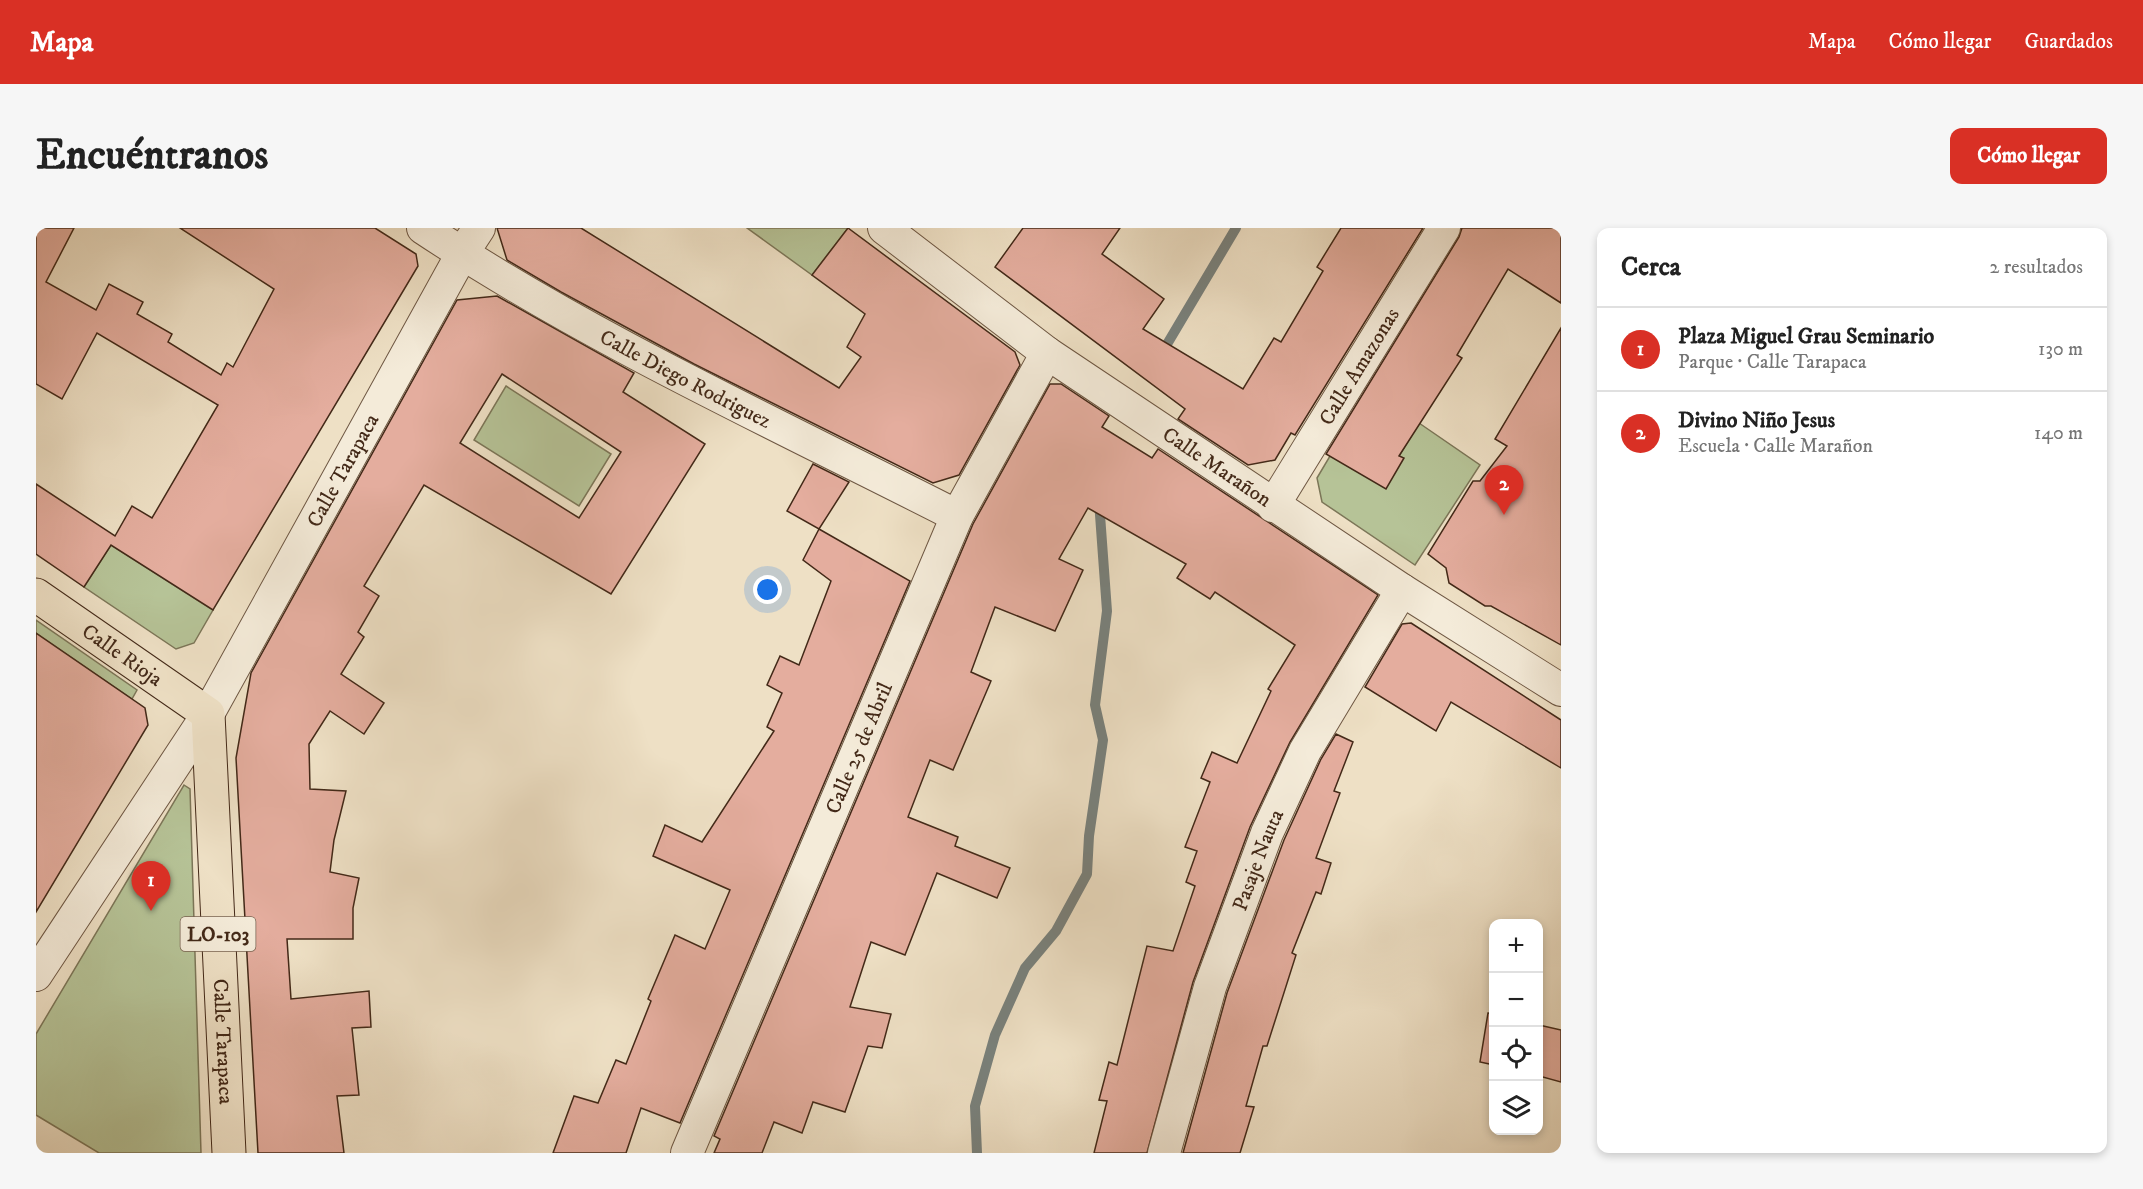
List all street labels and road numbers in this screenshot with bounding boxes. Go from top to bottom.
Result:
street label: Calle Amazonas [1314,303,1406,430]
street label: Calle Diego Rodriguez [595,324,775,435]
street label: Calle Tarapaca [302,409,385,532]
street label: Calle Marañon [1157,422,1276,513]
street label: Calle Rioja [76,619,167,693]
street label: Calle 25 de Abril [820,678,899,818]
street label: Pasaje Nauta [1227,805,1290,915]
road number: LO-103 [180,917,255,951]
street label: Calle Tarapaca [207,978,239,1105]

